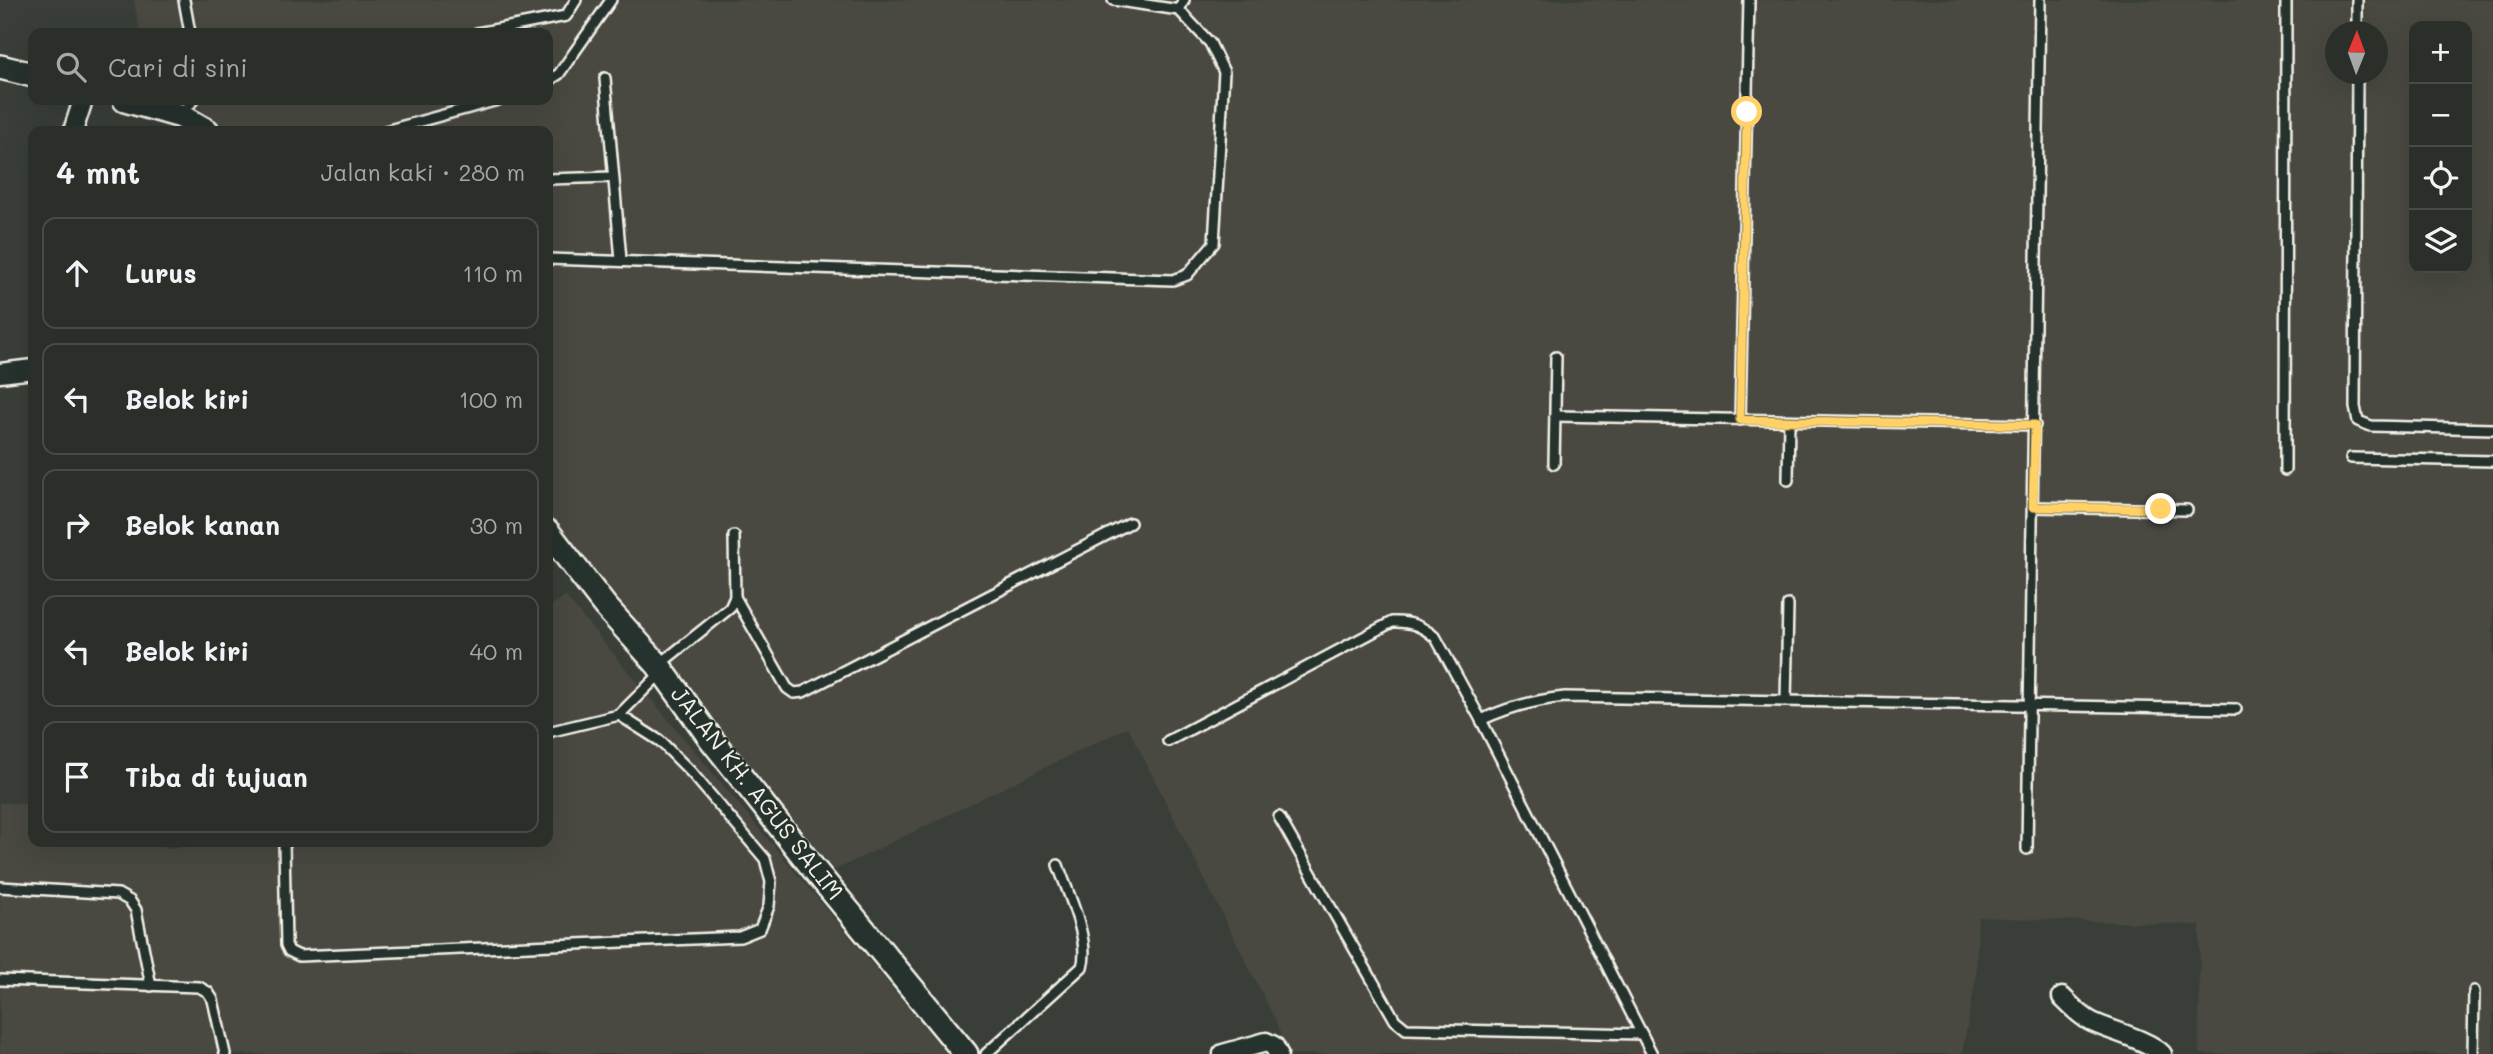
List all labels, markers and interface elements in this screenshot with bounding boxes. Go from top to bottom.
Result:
north arrow [2325,21,2388,84]
map controls [2409,21,2472,273]
button: + [2409,21,2472,84]
search box [28,28,553,105]
icon: search [52,48,90,86]
text: Cari di sini [108,50,248,84]
button: − [2409,84,2472,147]
route start [1731,96,1762,127]
button: locate [2409,147,2472,210]
text: 4 mnt [56,152,140,192]
text: Jalan kaki · 280 m [321,157,525,187]
button: layers [2409,210,2472,273]
icon: ahead [58,254,96,292]
text: Lurus [125,256,197,290]
text: 110 m [463,258,523,288]
icon: left [58,380,96,418]
text: Belok kiri [125,382,249,416]
text: 100 m [459,384,523,414]
route end [2145,493,2176,524]
icon: right [58,506,96,544]
text: Belok kanan [125,508,280,542]
text: 30 m [470,510,523,540]
icon: left [58,632,96,670]
text: Belok kiri [125,634,249,668]
text: 40 m [470,636,523,666]
street label: JALAN KH. AGUS SALIM [665,679,851,905]
icon: arrive [58,758,96,796]
text: Tiba di tujuan [125,760,308,794]

